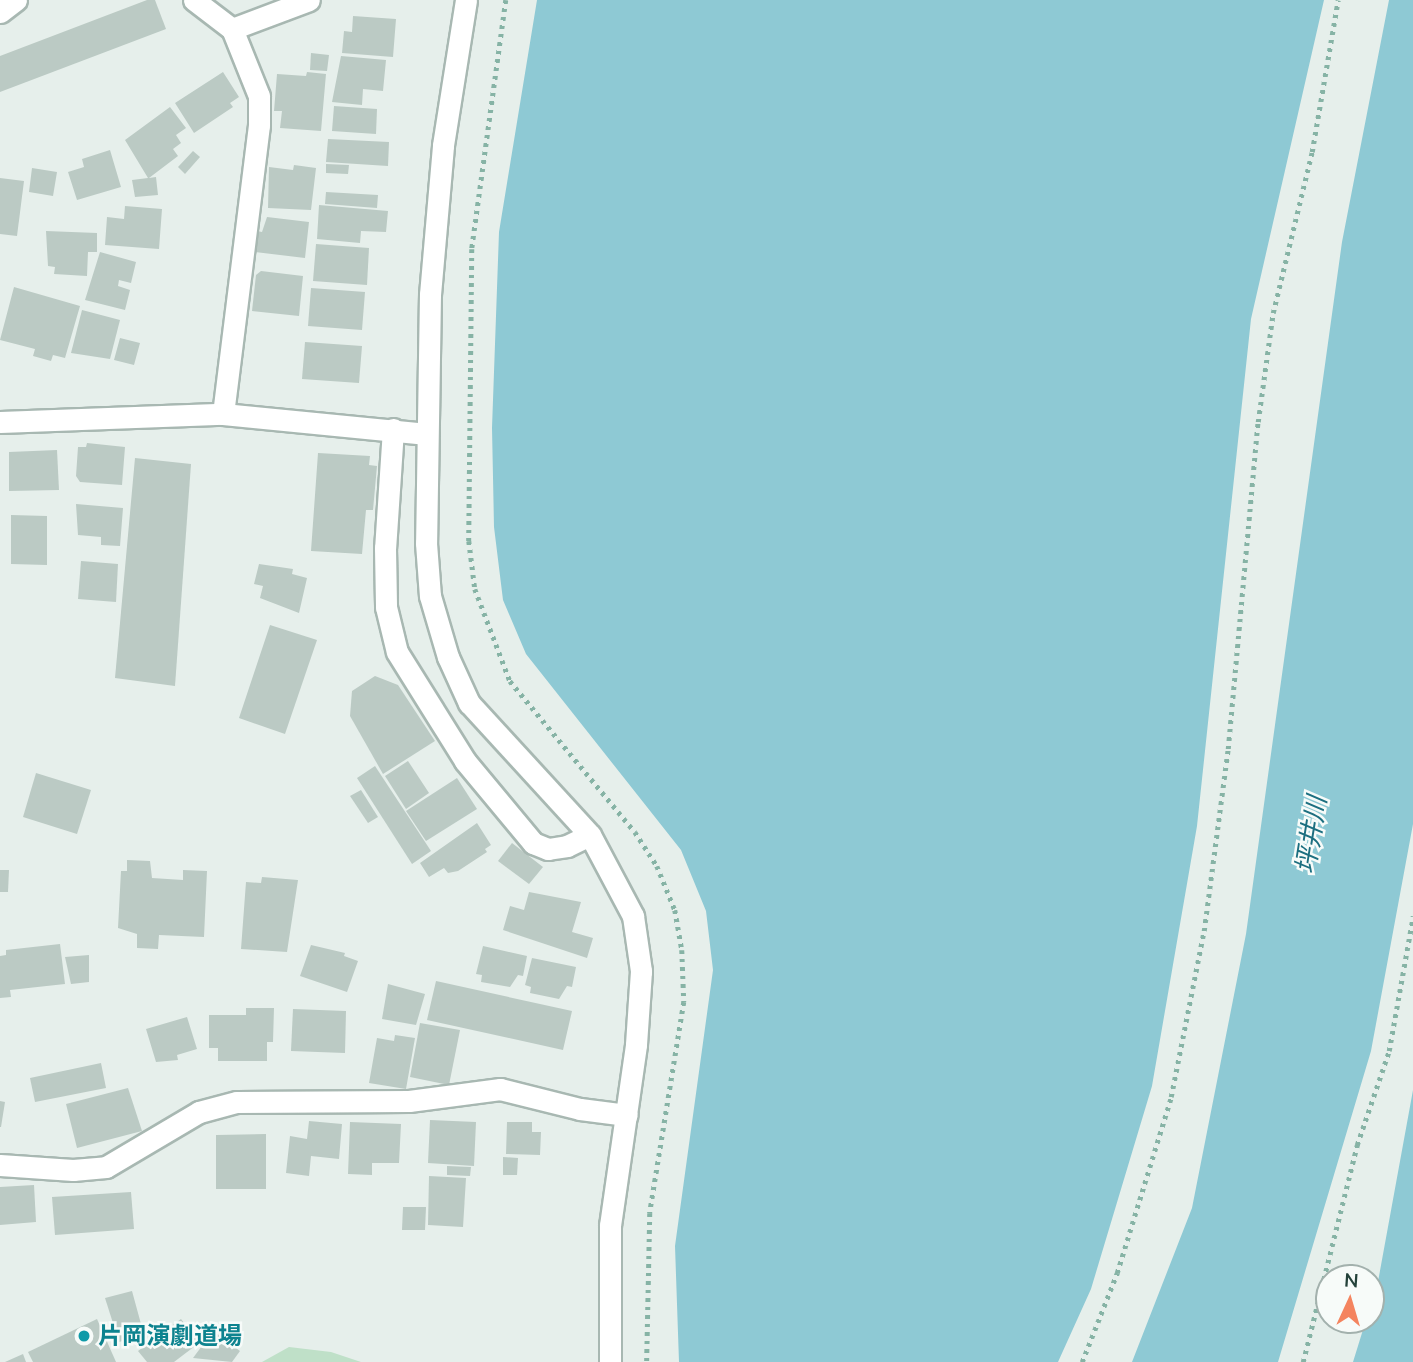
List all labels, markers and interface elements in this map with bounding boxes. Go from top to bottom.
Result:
water label: 坪井川 [1289,794,1333,876]
north arrow [1315,1264,1385,1334]
text: N [1343,1268,1359,1293]
place label: 片岡演劇道場 [98,1322,242,1350]
marker: 片岡演劇道場 [76,1328,92,1344]

